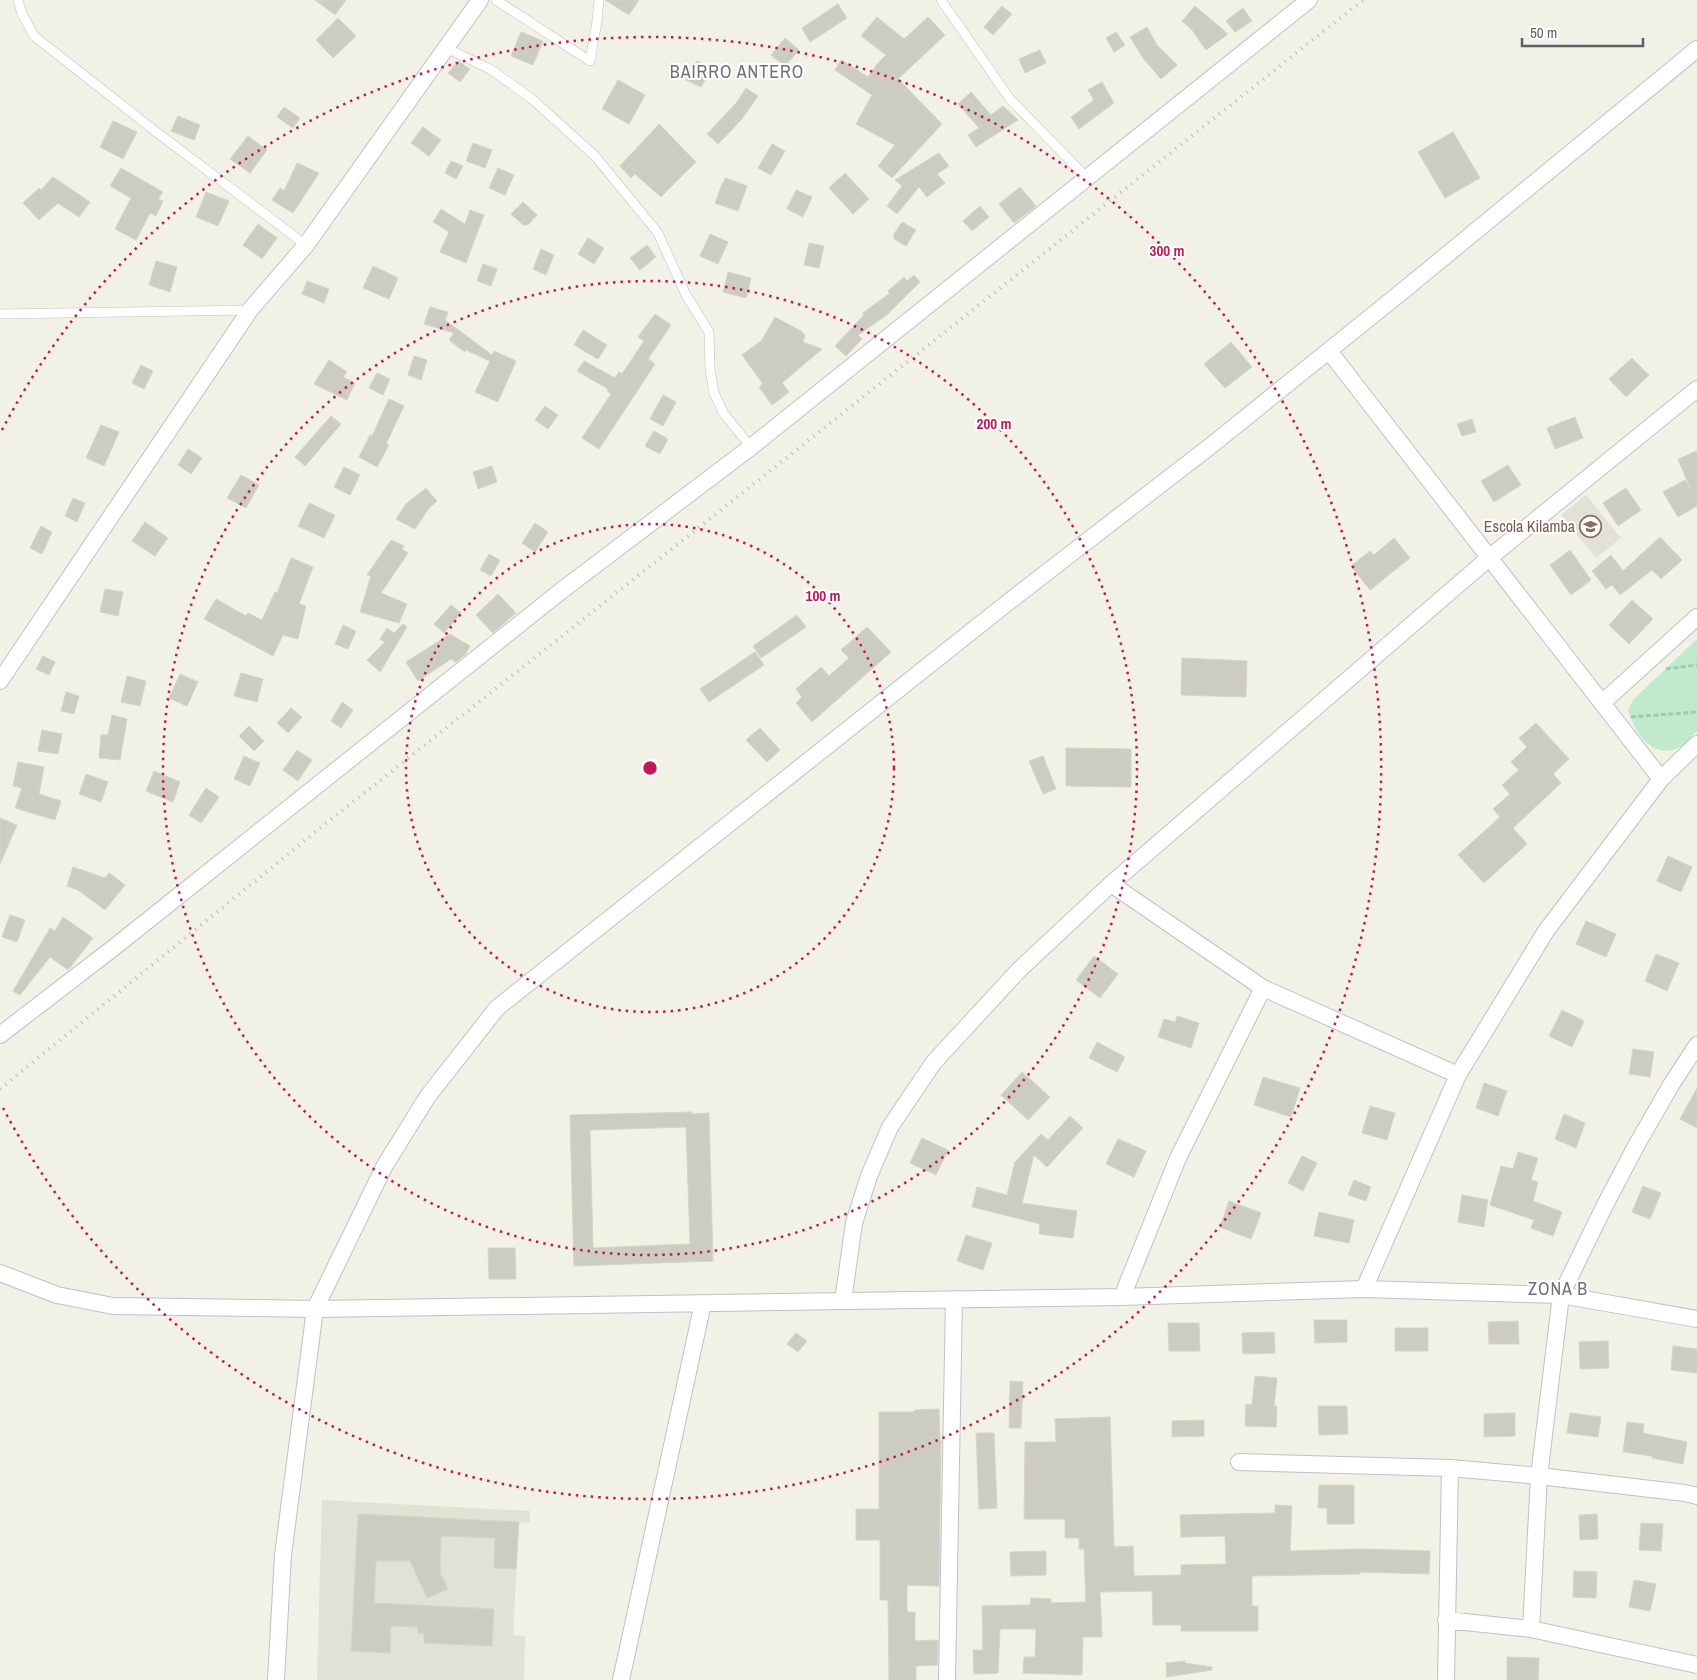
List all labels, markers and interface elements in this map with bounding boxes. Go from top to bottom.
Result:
scale bar [1522,15,1643,47]
text: 50 m [1530,22,1557,43]
district label: BAIRRO ANTERO [670,59,804,84]
text: 300 m [1150,240,1184,261]
text: 200 m [977,413,1011,434]
school or university icon: Escola Kilamba [1579,514,1603,538]
place label: Escola Kilamba [1484,515,1576,537]
text: 100 m [806,585,840,606]
centre of rings [641,759,659,777]
district label: ZONA B [1528,1276,1588,1301]

